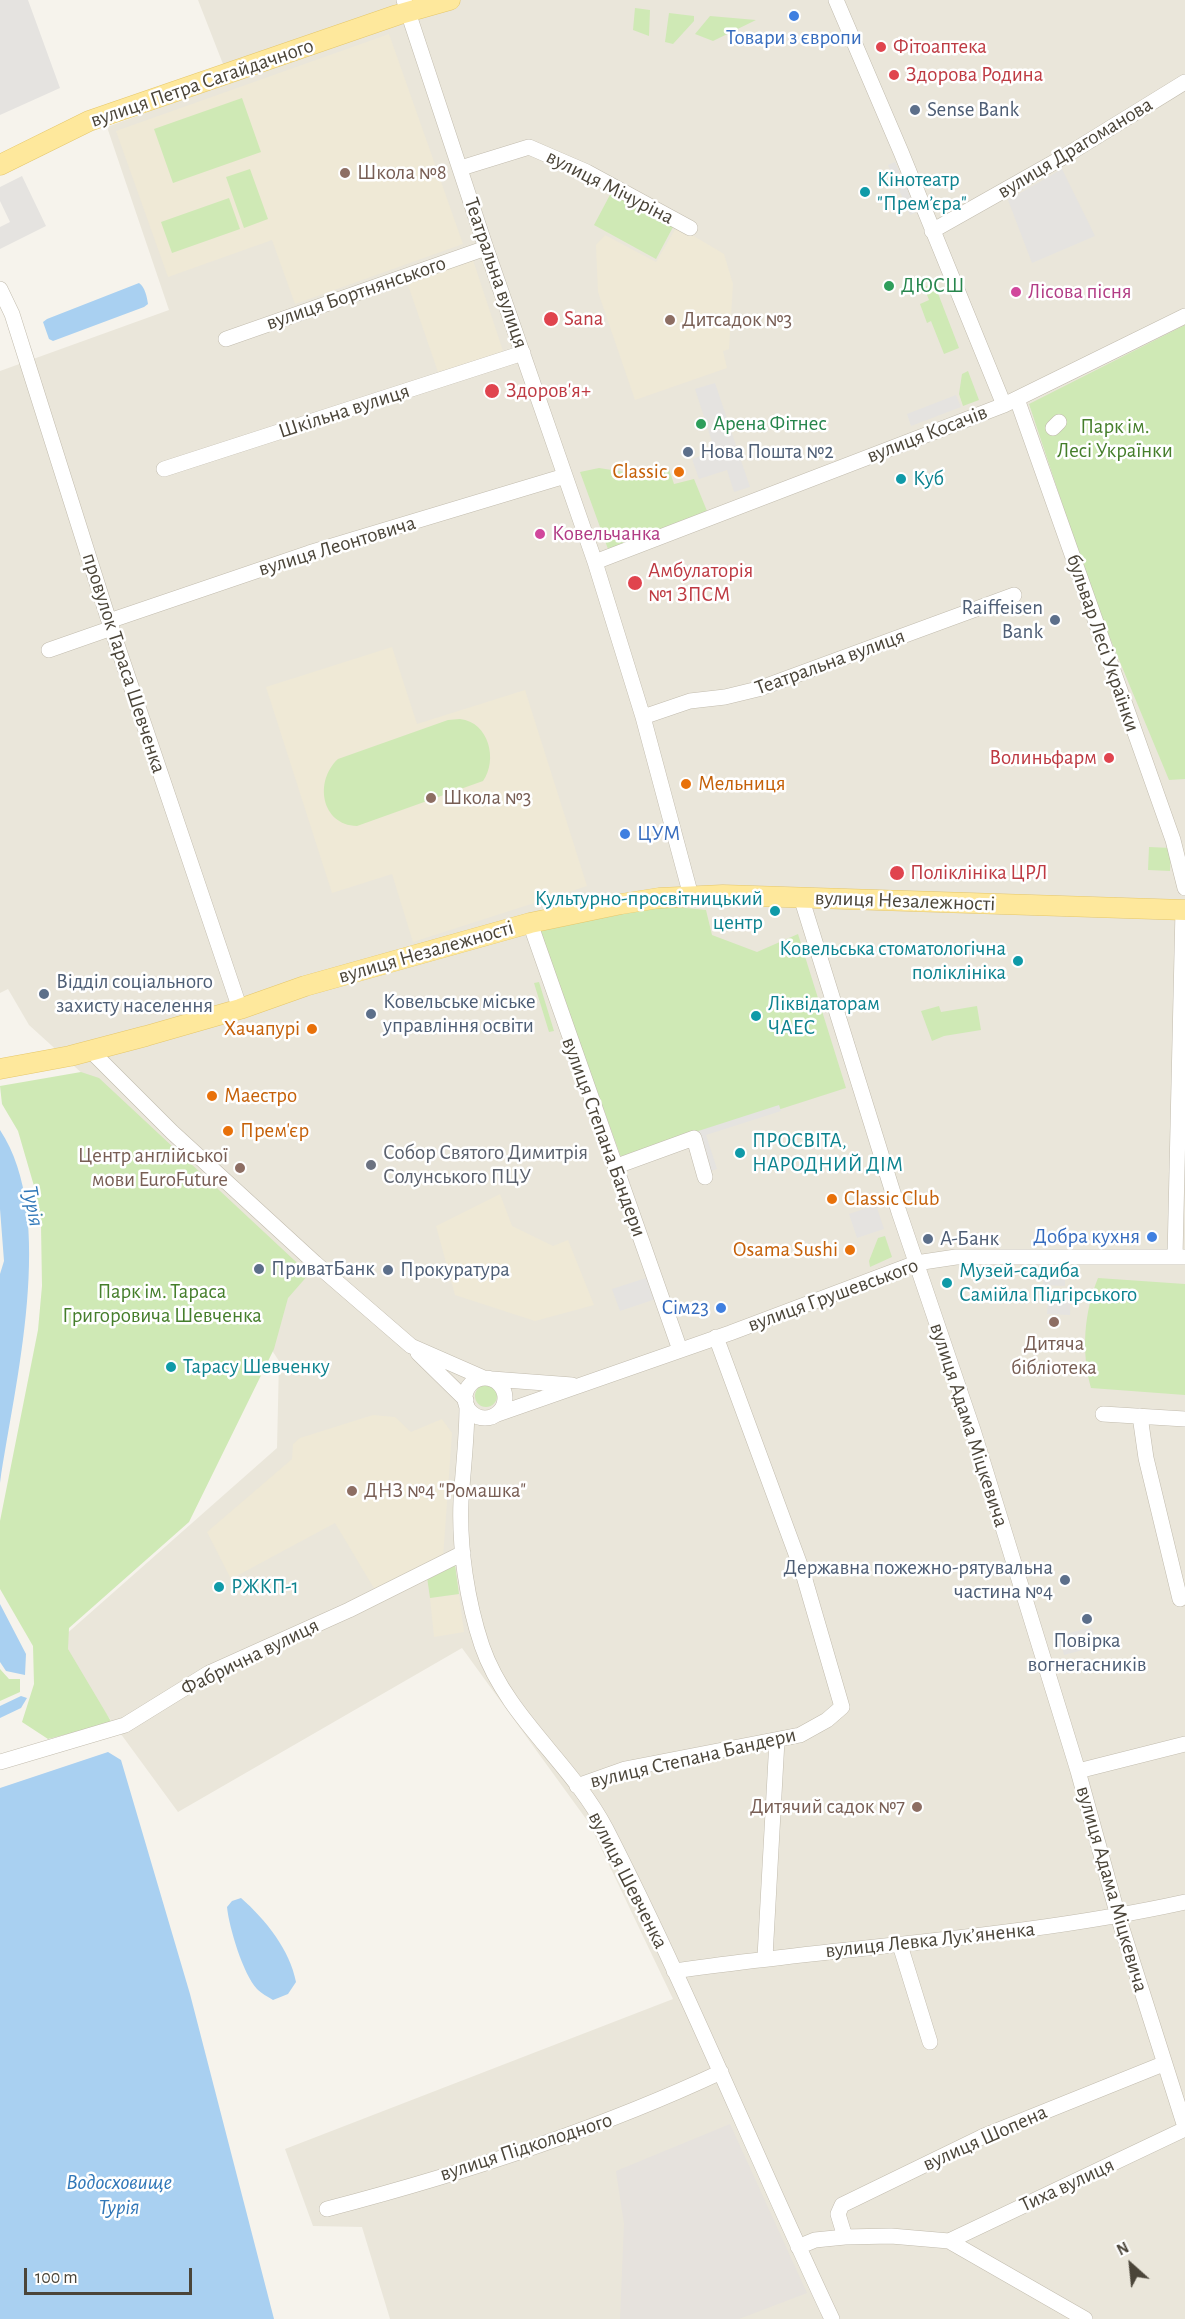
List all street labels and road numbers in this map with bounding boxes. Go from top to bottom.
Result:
street label: вулиця Петра Сагайдачного [87,33,317,133]
street label: вулиця Драгоманова [993,92,1157,204]
street label: вулиця Мічуріна [542,144,678,230]
street label: Театральна вулиця [458,194,534,352]
street label: вулиця Бортнянського [263,250,449,336]
street label: Шкільна вулиця [275,378,413,444]
street label: вулиця Косачів [863,399,991,469]
street label: вулиця Леонтовича [255,510,419,582]
street label: провулок Тараса Шевченка [76,550,172,776]
street label: бульвар Лесі Українки [1061,551,1145,735]
street label: Театральна вулиця [752,623,908,701]
street label: вулиця Незалежності [814,885,996,917]
street label: вулиця Незалежності [336,915,516,989]
street label: вулиця Степана Бандери [556,1034,652,1240]
street label: вулиця Грушевського [744,1252,922,1338]
street label: вулиця Адама Міцкевича [924,1320,1014,1530]
street label: Фабрична вулиця [177,1613,323,1701]
street label: вулиця Степана Бандери [588,1722,798,1794]
street label: вулиця Адама Міцкевича [1070,1783,1154,1995]
street label: вулиця Шевченка [583,1807,673,1953]
street label: вулиця Левка Лукʼяненка [824,1916,1036,1964]
street label: вулиця Шопена [919,2099,1051,2177]
street label: вулиця Підколодного [437,2107,615,2187]
street label: Тиха вулиця [1016,2152,1118,2218]

